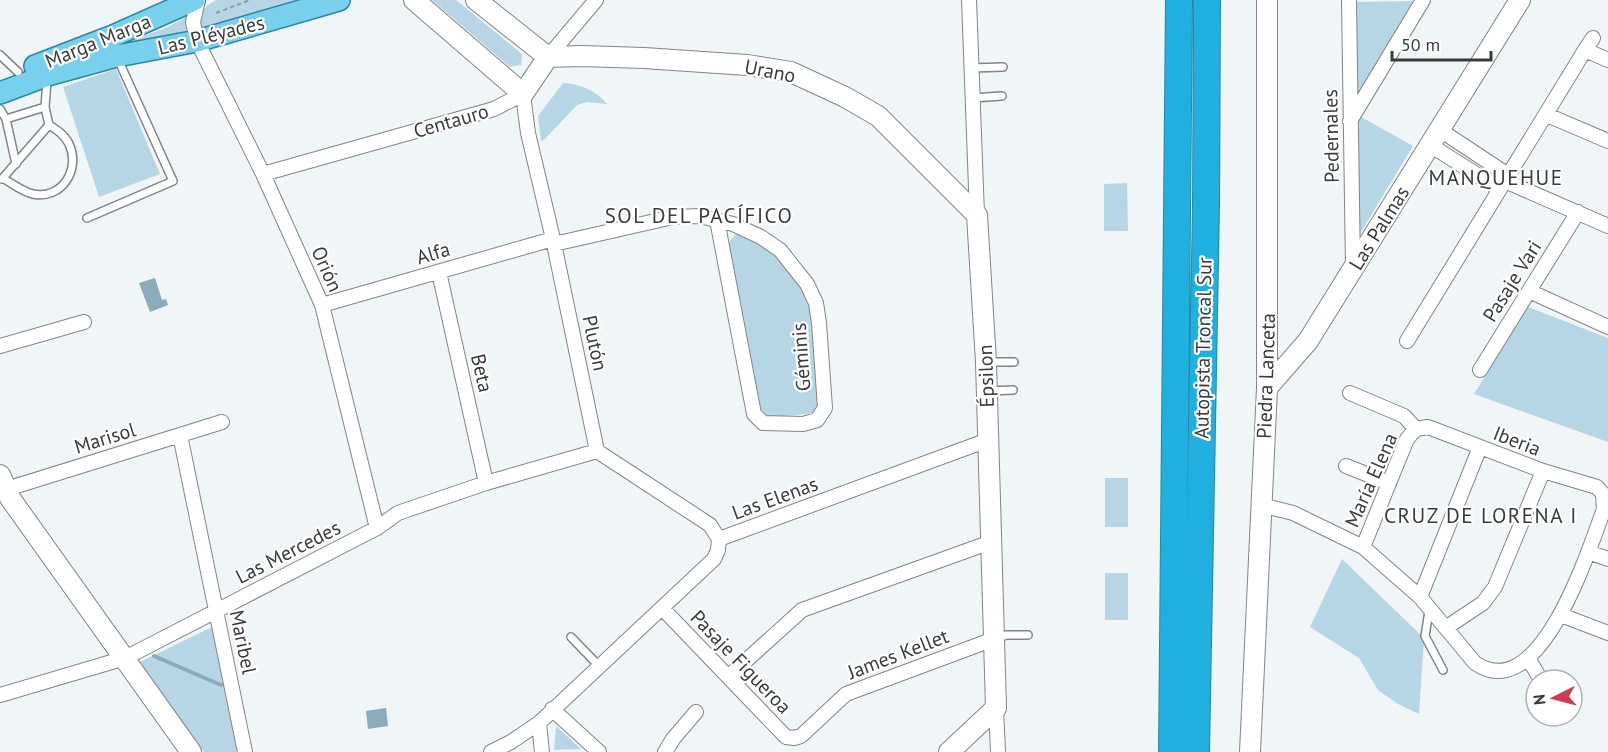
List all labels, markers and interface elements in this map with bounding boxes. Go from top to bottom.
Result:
street label: Marga Marga [41,8,155,74]
street label: Las Pléyades [155,9,267,61]
scale bar [1392,24,1491,62]
text: 50 m [1401,33,1440,56]
street label: Urano [742,53,798,89]
street label: Pedernales [1317,89,1345,183]
street label: Centauro [410,98,492,144]
district label: MANQUEHUE [1429,164,1563,191]
street label: Las Palmas [1343,181,1415,275]
district label: SOL DEL PACÍFICO [605,202,793,229]
street label: Pasaje Vari [1477,235,1547,327]
street label: Alfa [413,236,453,270]
street label: Orión [305,242,349,296]
street label: Autopista Troncal Sur [1188,257,1218,439]
street label: Plutón [576,313,614,373]
street label: Piedra Lanceta [1251,313,1281,439]
street label: Géminis [786,322,816,392]
street label: Épsilon [972,344,1000,408]
street label: Beta [465,351,499,395]
street label: Marisol [71,416,139,460]
street label: Iberia [1490,420,1544,462]
street label: María Elena [1339,429,1403,531]
street label: Las Elenas [728,470,822,526]
district label: CRUZ DE LORENA I [1384,502,1578,529]
street label: Las Mercedes [231,514,345,590]
street label: Pasaje Figueroa [685,605,797,719]
street label: Maribel [224,608,262,677]
street label: James Kellet [843,623,952,685]
north arrow [1524,668,1584,728]
text: N [1529,693,1550,706]

